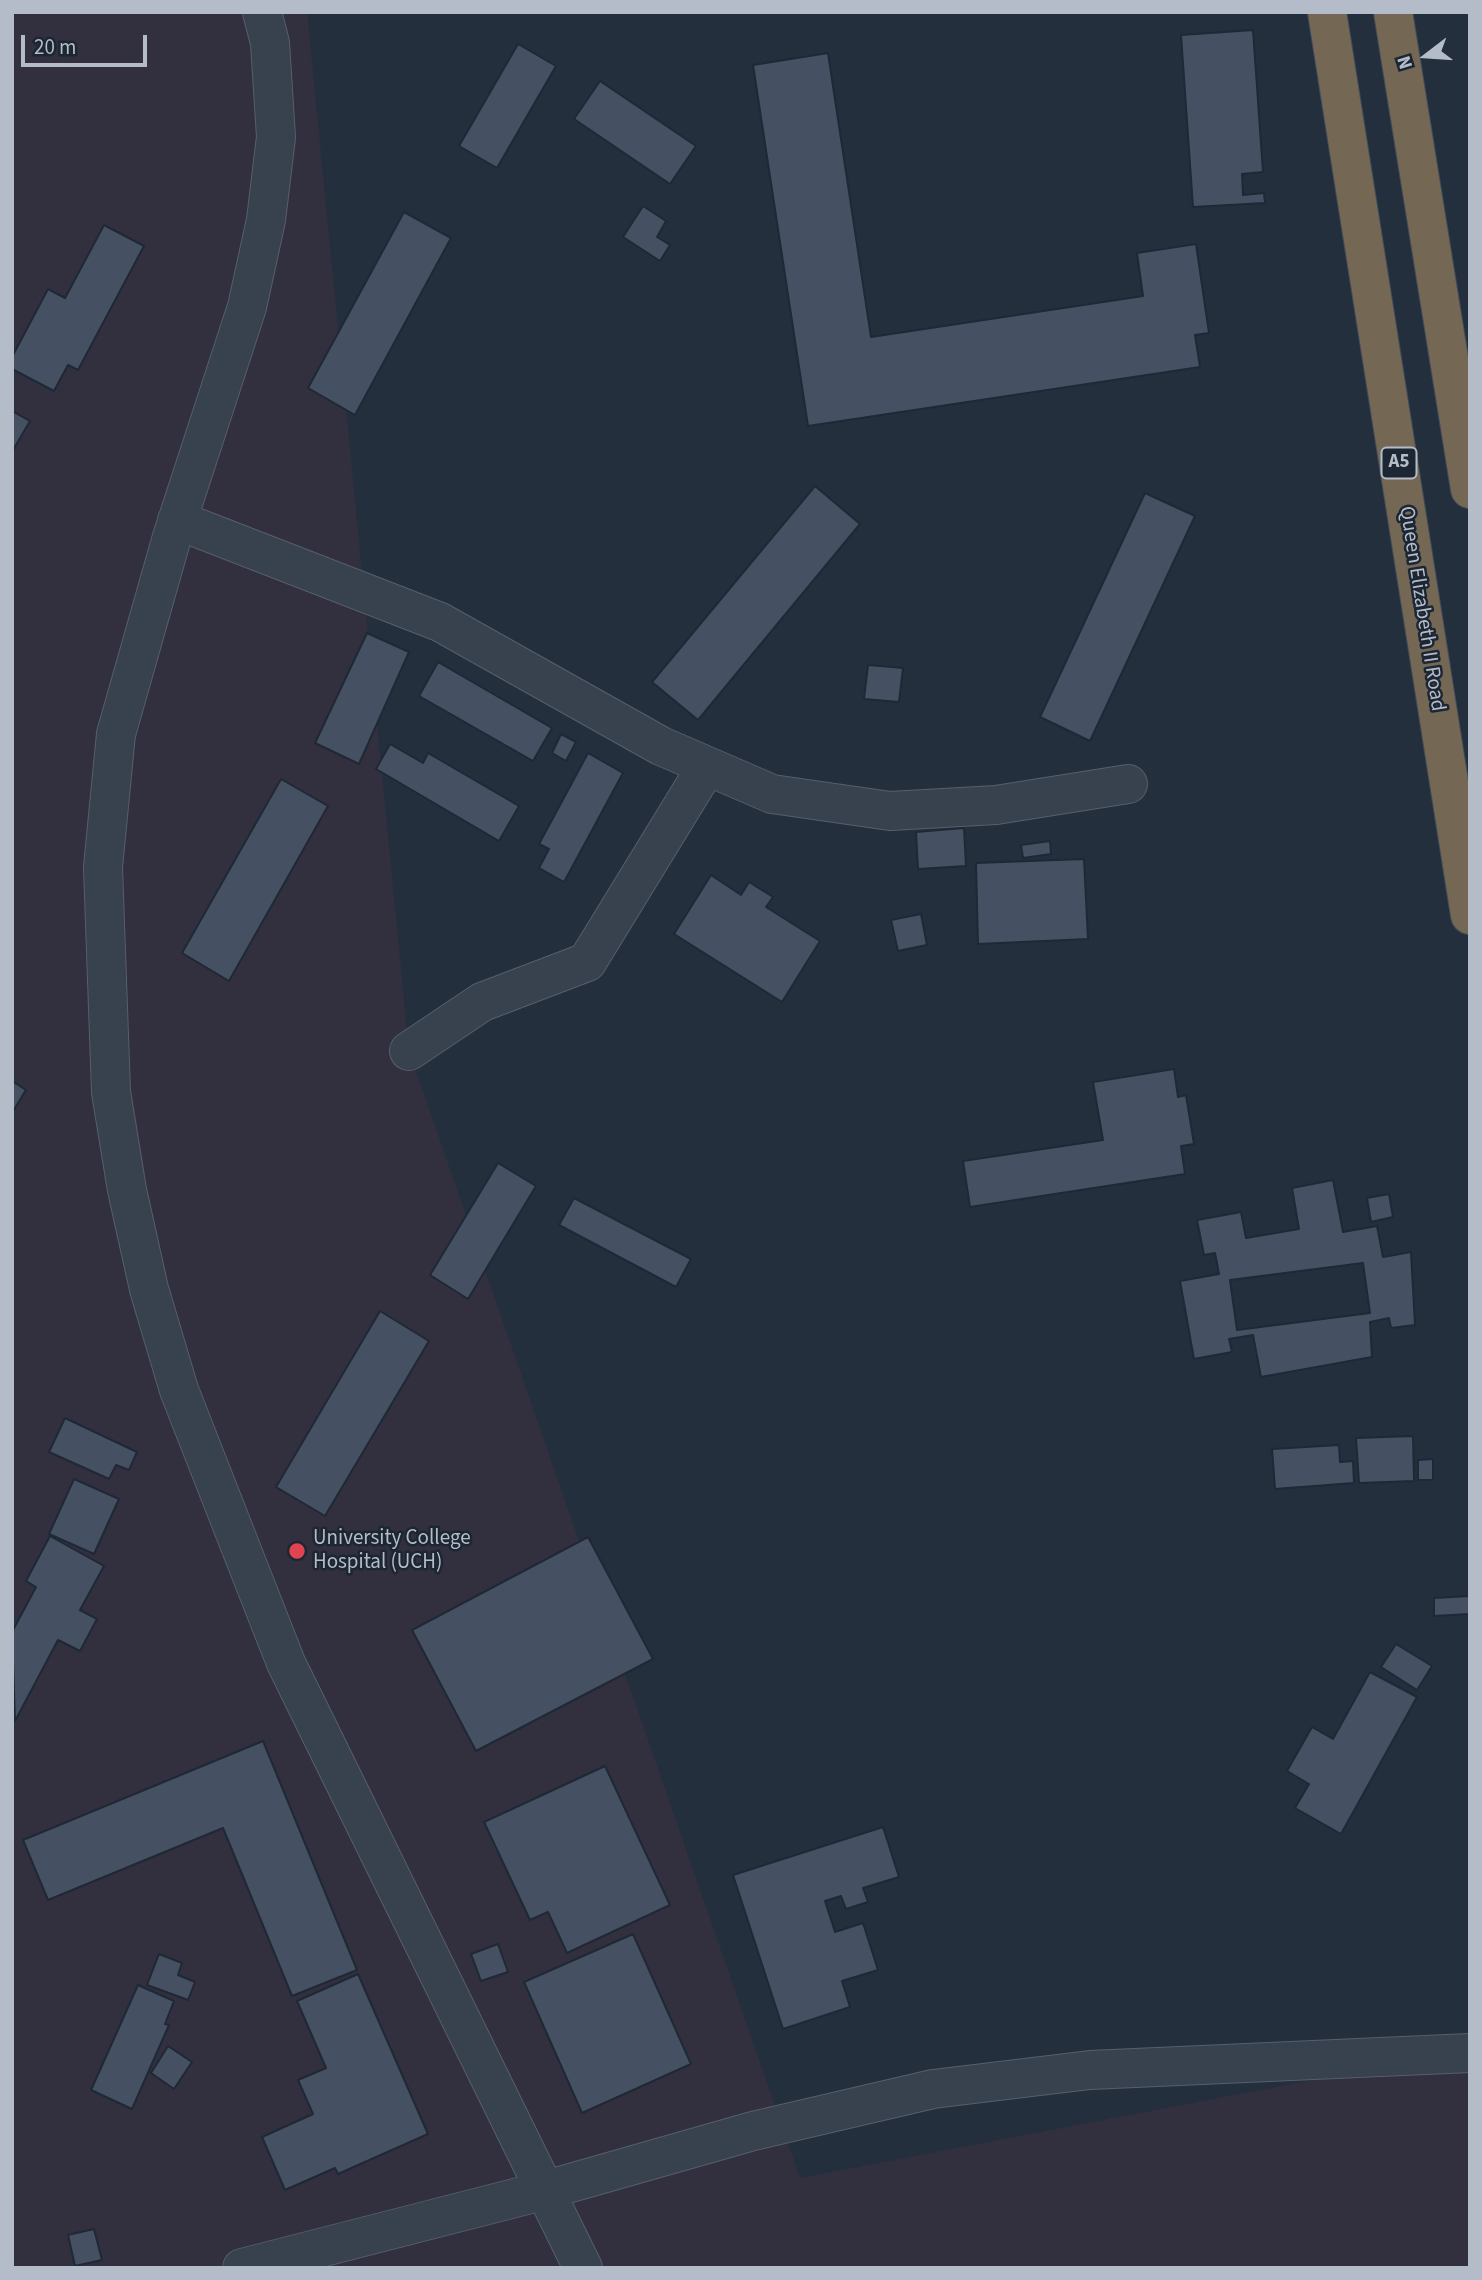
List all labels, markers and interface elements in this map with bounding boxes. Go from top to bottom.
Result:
scale bar [24,21,150,65]
north arrow [1391,21,1461,91]
text: 20 m [34,32,76,62]
text: N [1391,52,1420,72]
road number: A5 [1382,447,1416,478]
street label: Queen Elizabeth II Road [1392,505,1450,713]
place label: University College Hospital (UCH) [313,1526,471,1576]
marker: University College Hospital (UCH) [287,1541,307,1561]

